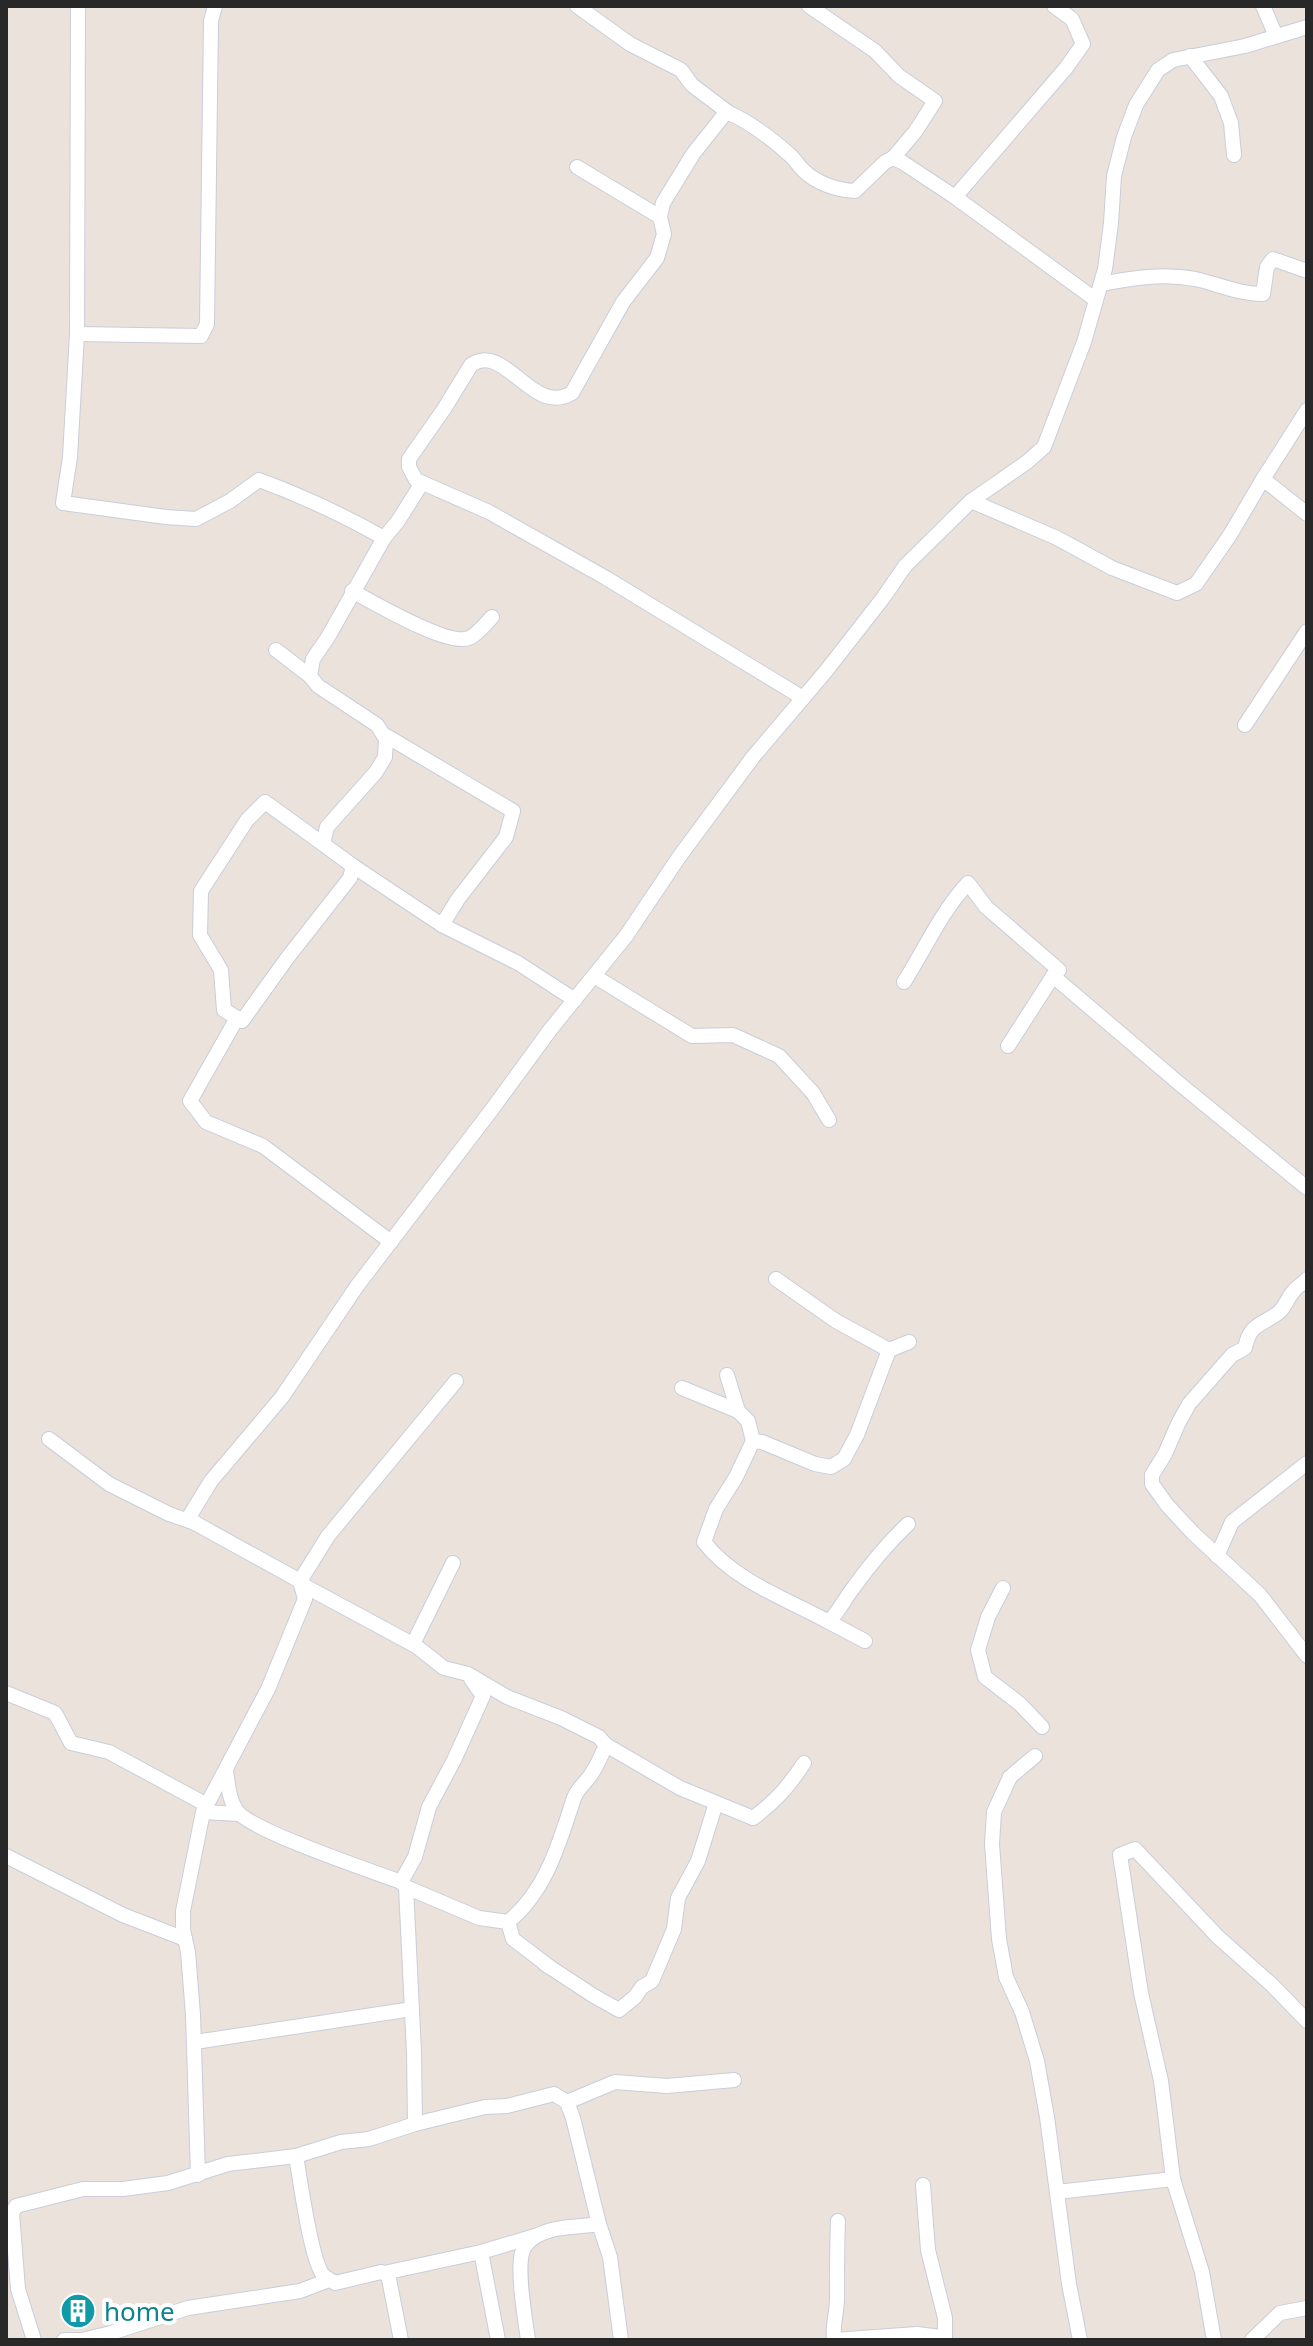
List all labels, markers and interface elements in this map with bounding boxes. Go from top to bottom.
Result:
building icon: home [59,2292,97,2330]
place label: home [104,2293,175,2329]

